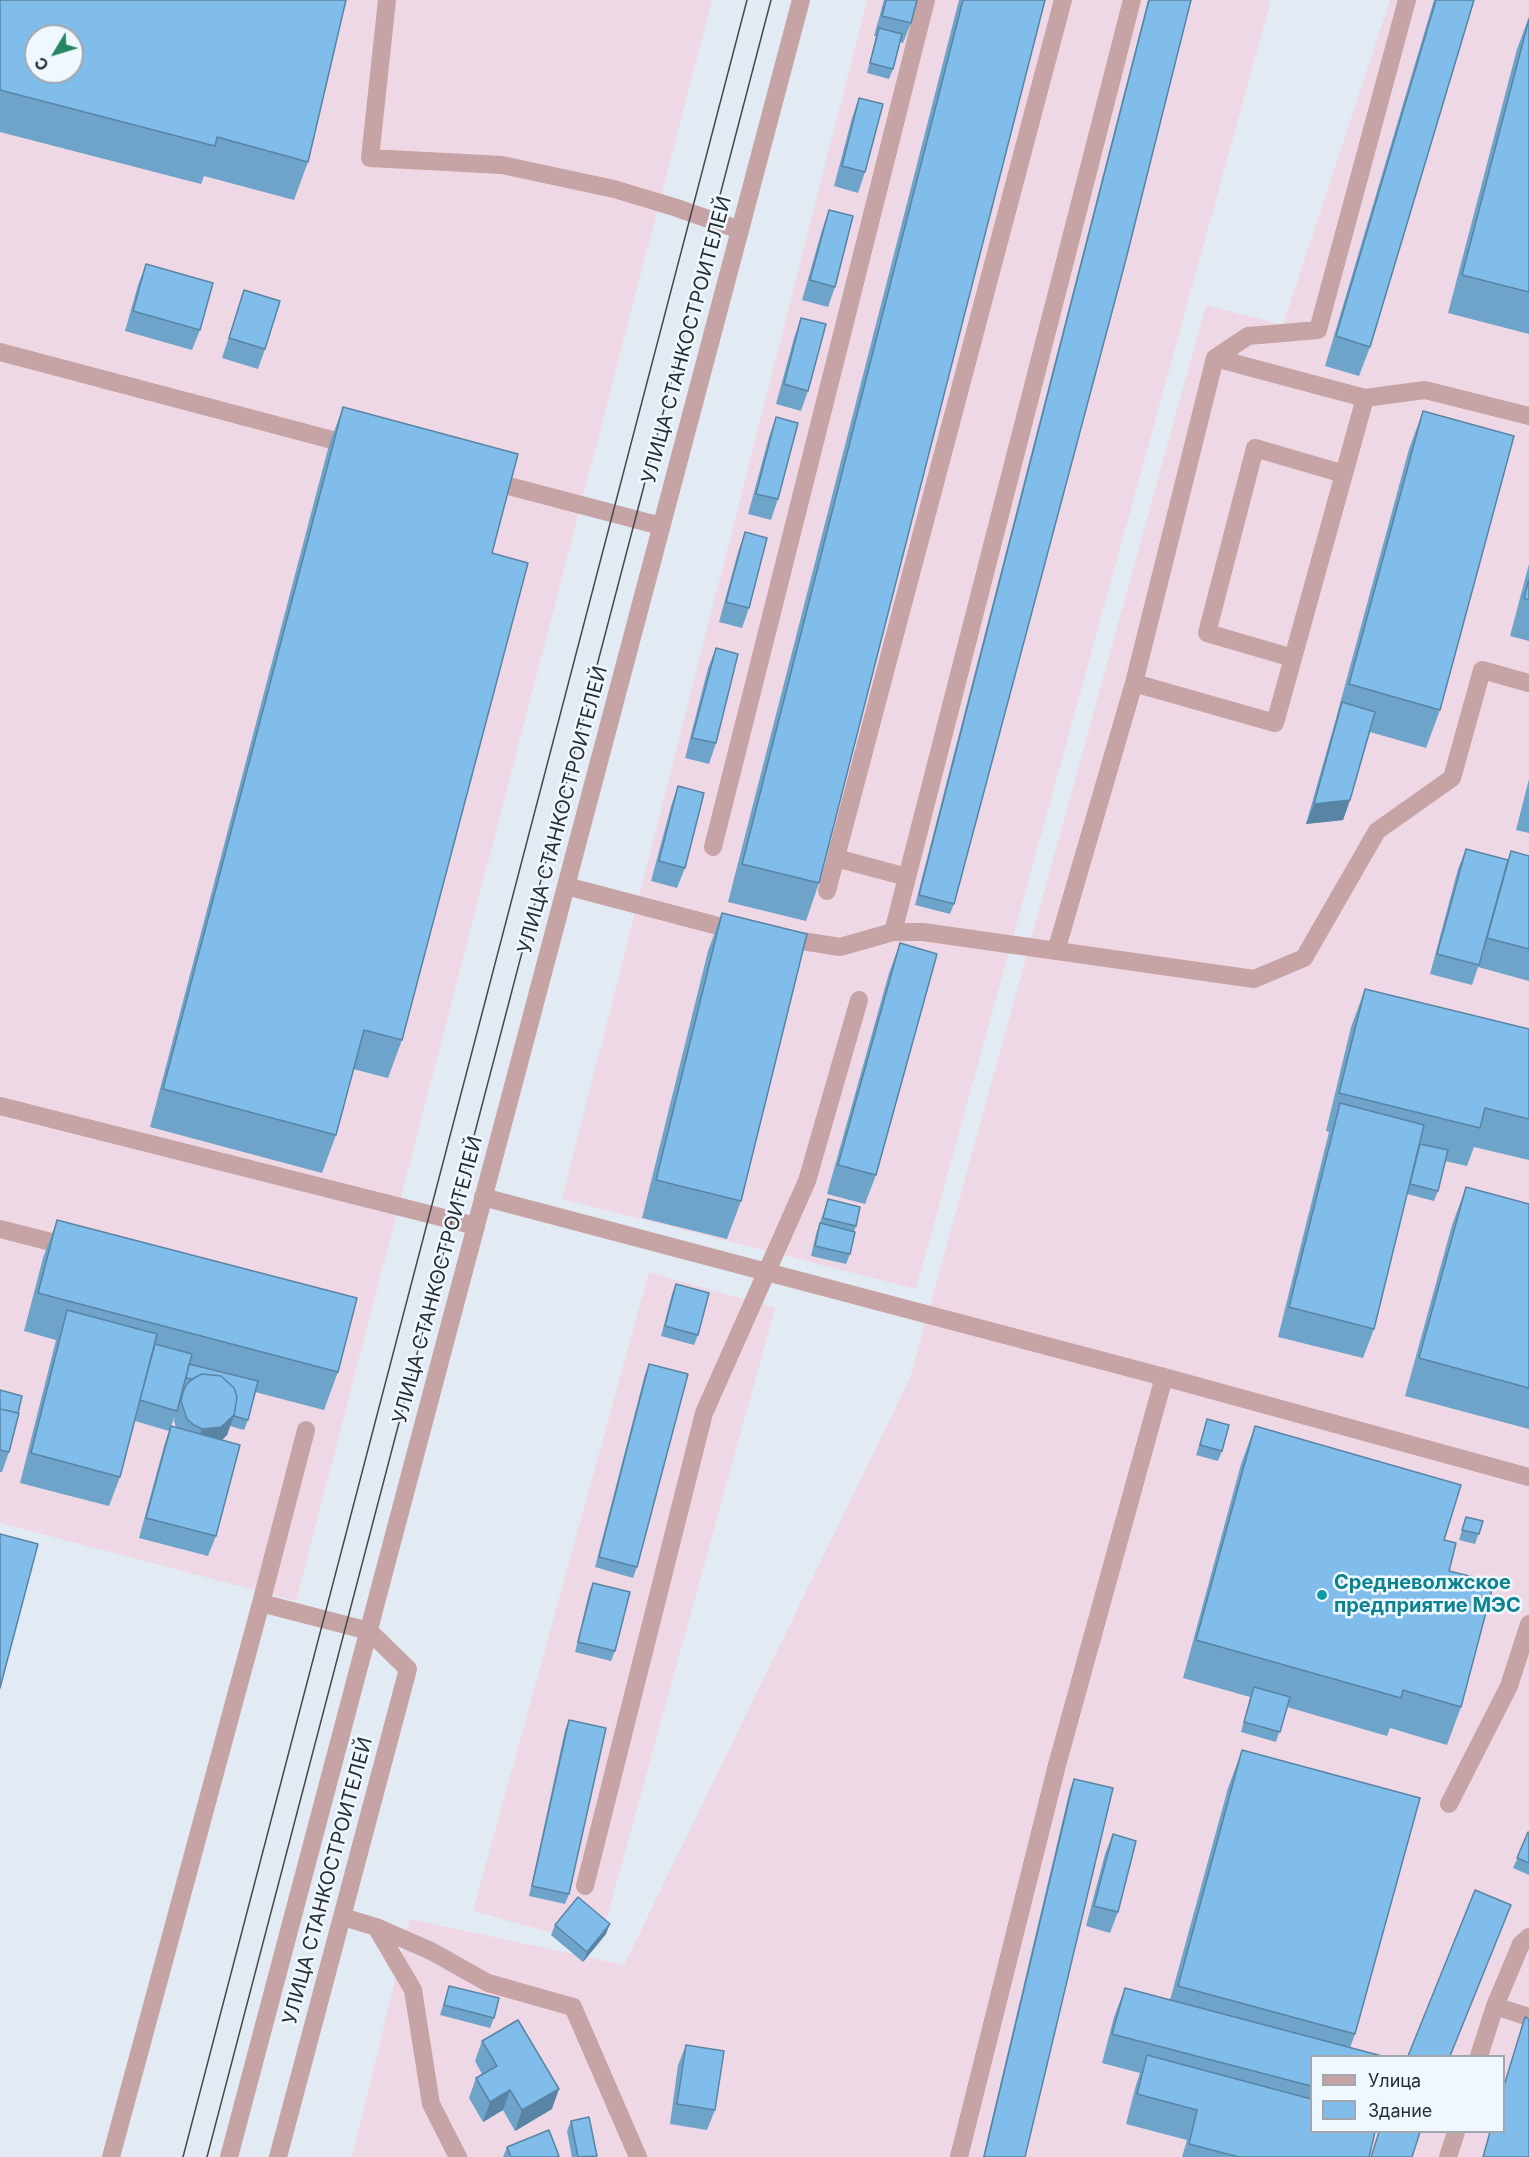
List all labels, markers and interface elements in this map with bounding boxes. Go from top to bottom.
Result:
north arrow [24,24,84,84]
text: С [30,53,53,75]
street label: УЛИЦА СТАНКОСТРОИТЕЛЕЙ [637,194,737,486]
street label: УЛИЦА СТАНКОСТРОИТЕЛЕЙ [513,664,613,956]
street label: УЛИЦА СТАНКОСТРОИТЕЛЕЙ [388,1134,488,1426]
place label: Средневолжское предприятие МЭС [1334,1571,1521,1618]
marker: Средневолжское предприятие МЭС [1315,1588,1329,1602]
street label: УЛИЦА СТАНКОСТРОИТЕЛЕЙ [278,1735,378,2027]
legend [1310,2055,1505,2133]
text: Улица [1368,2070,1421,2091]
text: Здание [1368,2100,1432,2121]

